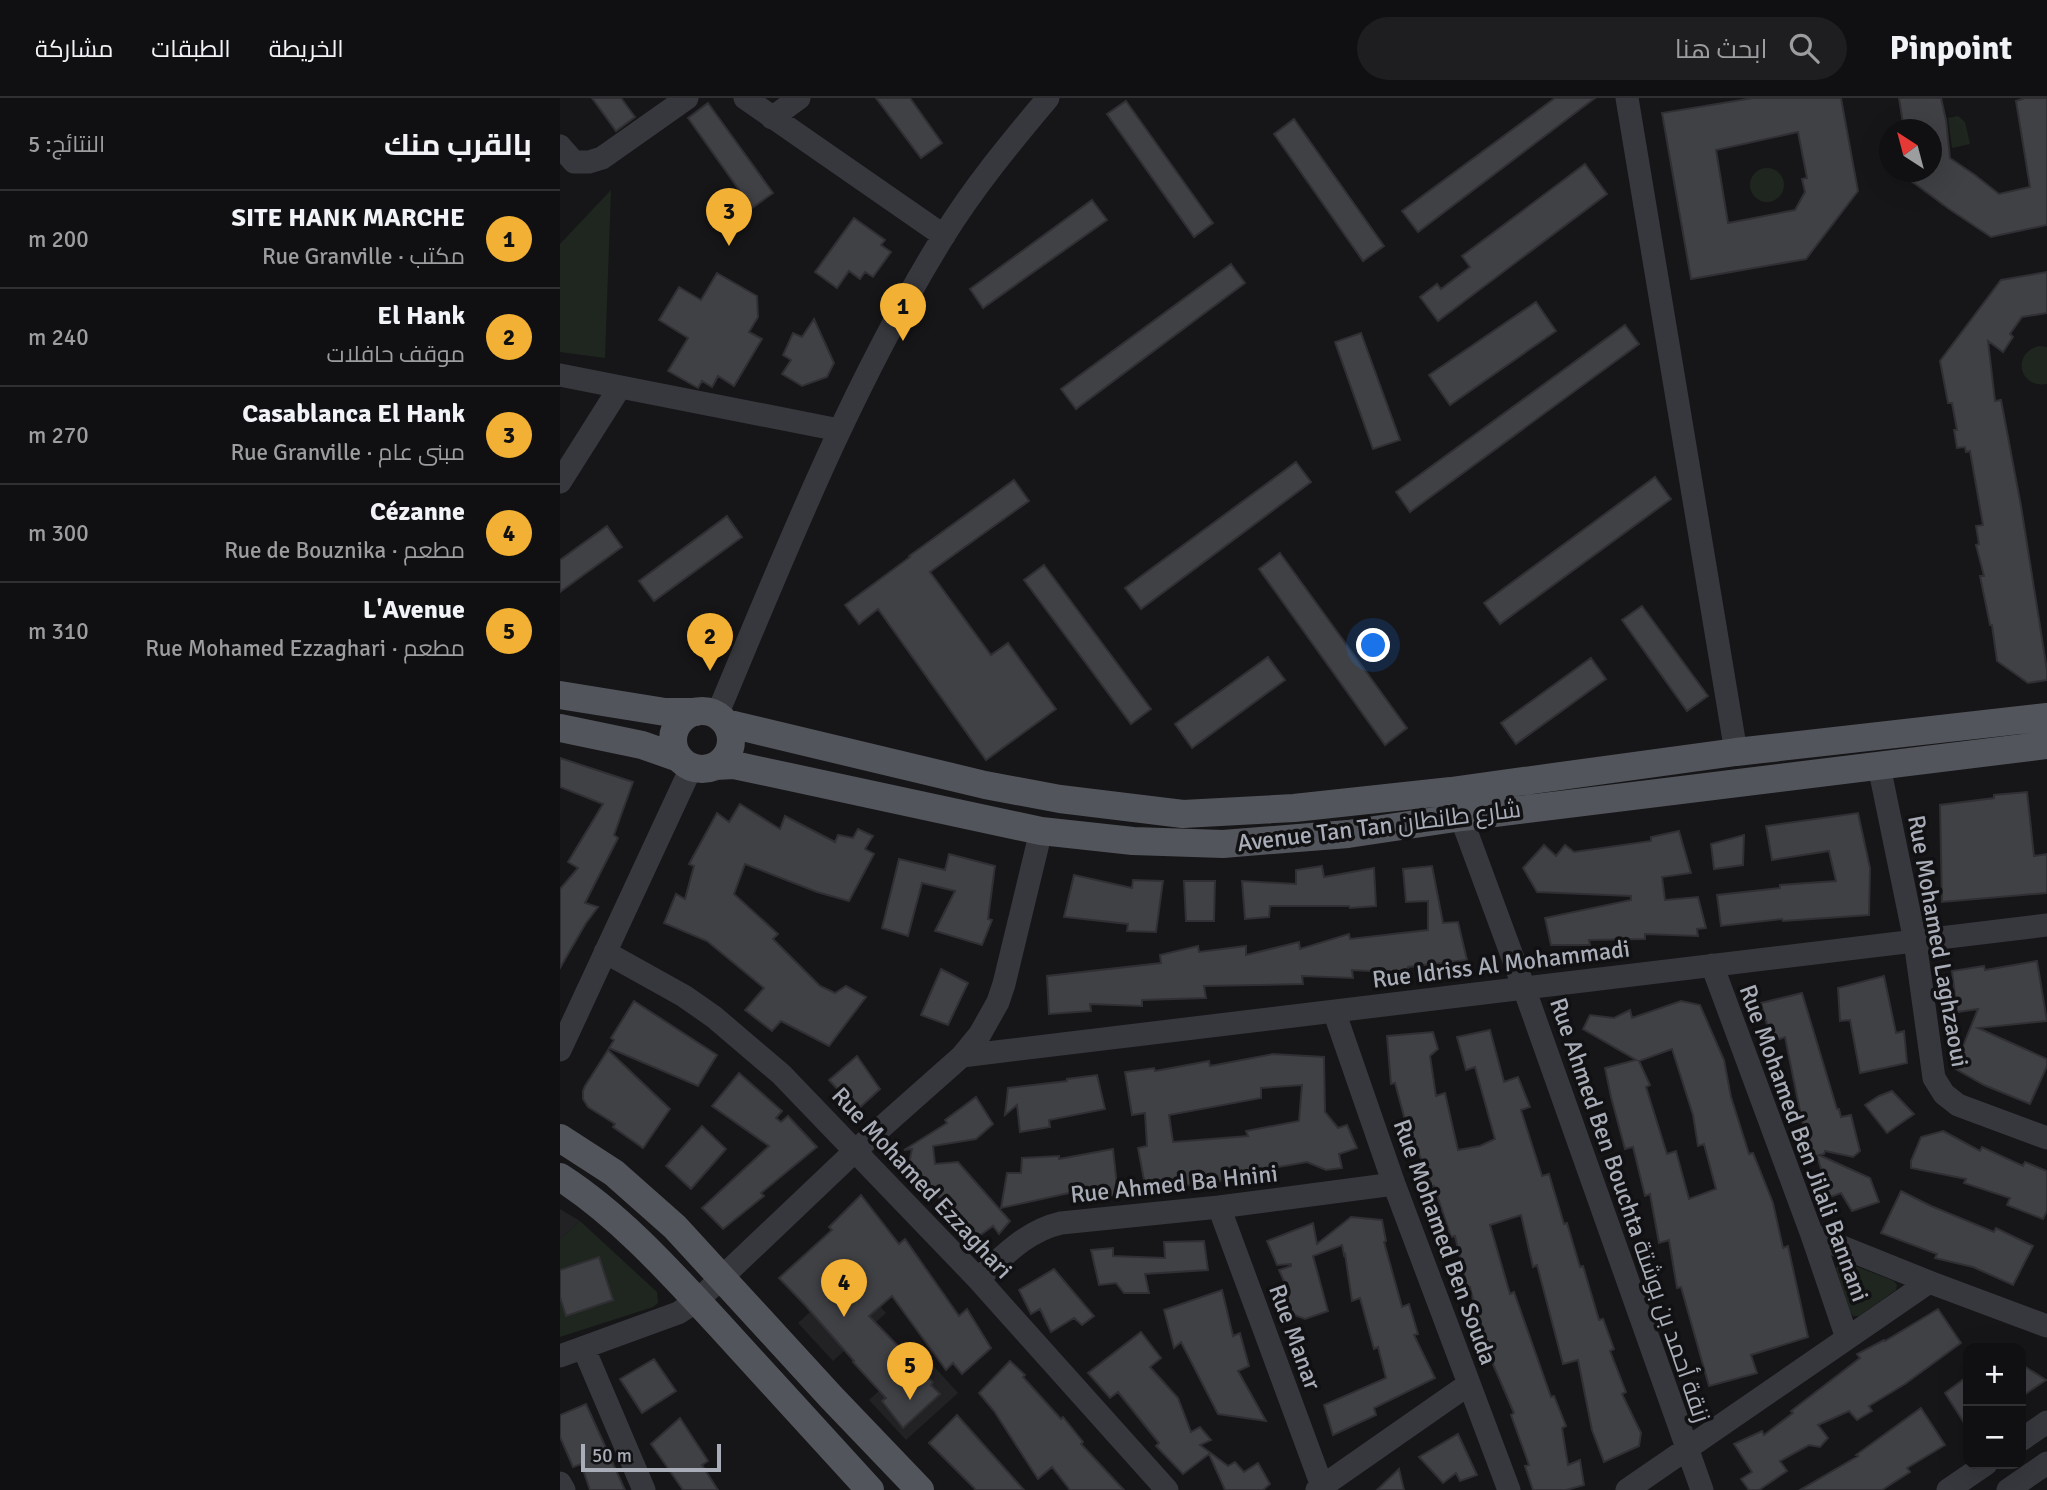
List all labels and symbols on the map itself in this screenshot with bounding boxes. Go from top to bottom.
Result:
north arrow [1879,119,1942,182]
pin: 3 [706,188,752,246]
pin: 1 [880,283,926,341]
pin: 2 [687,613,733,671]
your location [1356,628,1390,662]
street label: Avenue Tan Tan شارع طانطان [1235,794,1523,859]
street label: Rue Mohamed Laghzaoui [1901,813,1975,1069]
street label: Rue Idriss Al Mohammadi [1370,933,1632,995]
street label: Rue Mohamed Ben Jilali Bannani [1733,980,1875,1306]
street label: Rue Ahmed Ben Bouchta زنقة أحمد بن بوشتة [1543,993,1718,1426]
street label: Rue Mohamed Ezzaghari [825,1081,1019,1285]
street label: Rue Mohamed Ben Souda [1387,1115,1503,1369]
street label: Rue Ahmed Ba Hnini [1069,1158,1279,1210]
pin: 4 [821,1259,867,1317]
street label: Rue Manar [1262,1280,1328,1394]
pin: 5 [887,1342,933,1400]
scale bar [581,1441,721,1473]

